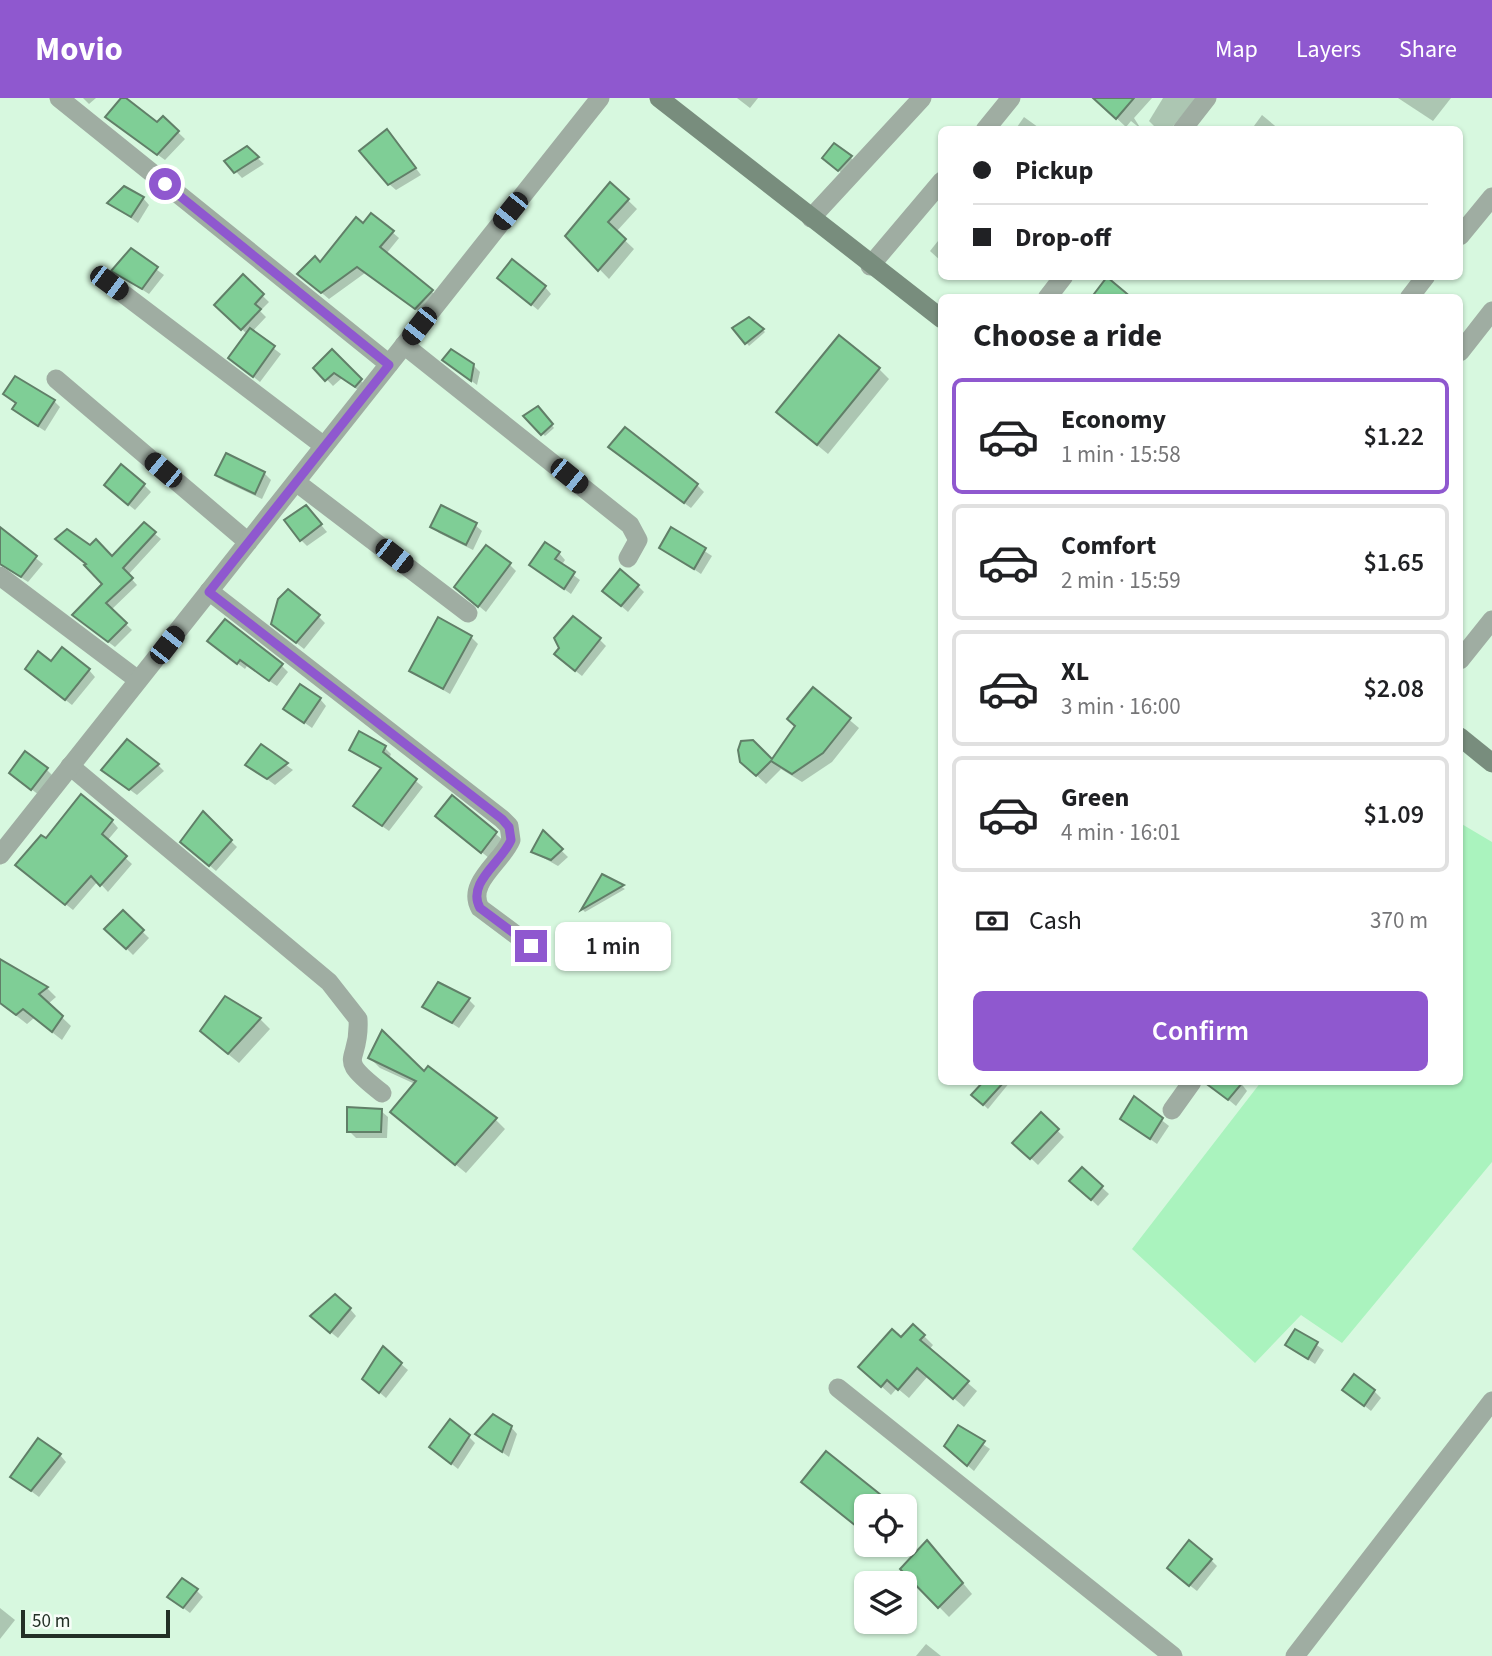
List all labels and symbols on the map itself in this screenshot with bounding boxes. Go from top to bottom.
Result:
route start [149,168,181,200]
car [489,188,532,234]
car [86,262,133,304]
car [398,303,441,349]
car [141,448,186,492]
car [547,455,592,497]
car [371,535,418,577]
car [146,622,189,668]
callout: 1 min [556,922,671,970]
route end [515,930,547,962]
scale bar [21,1607,170,1639]

